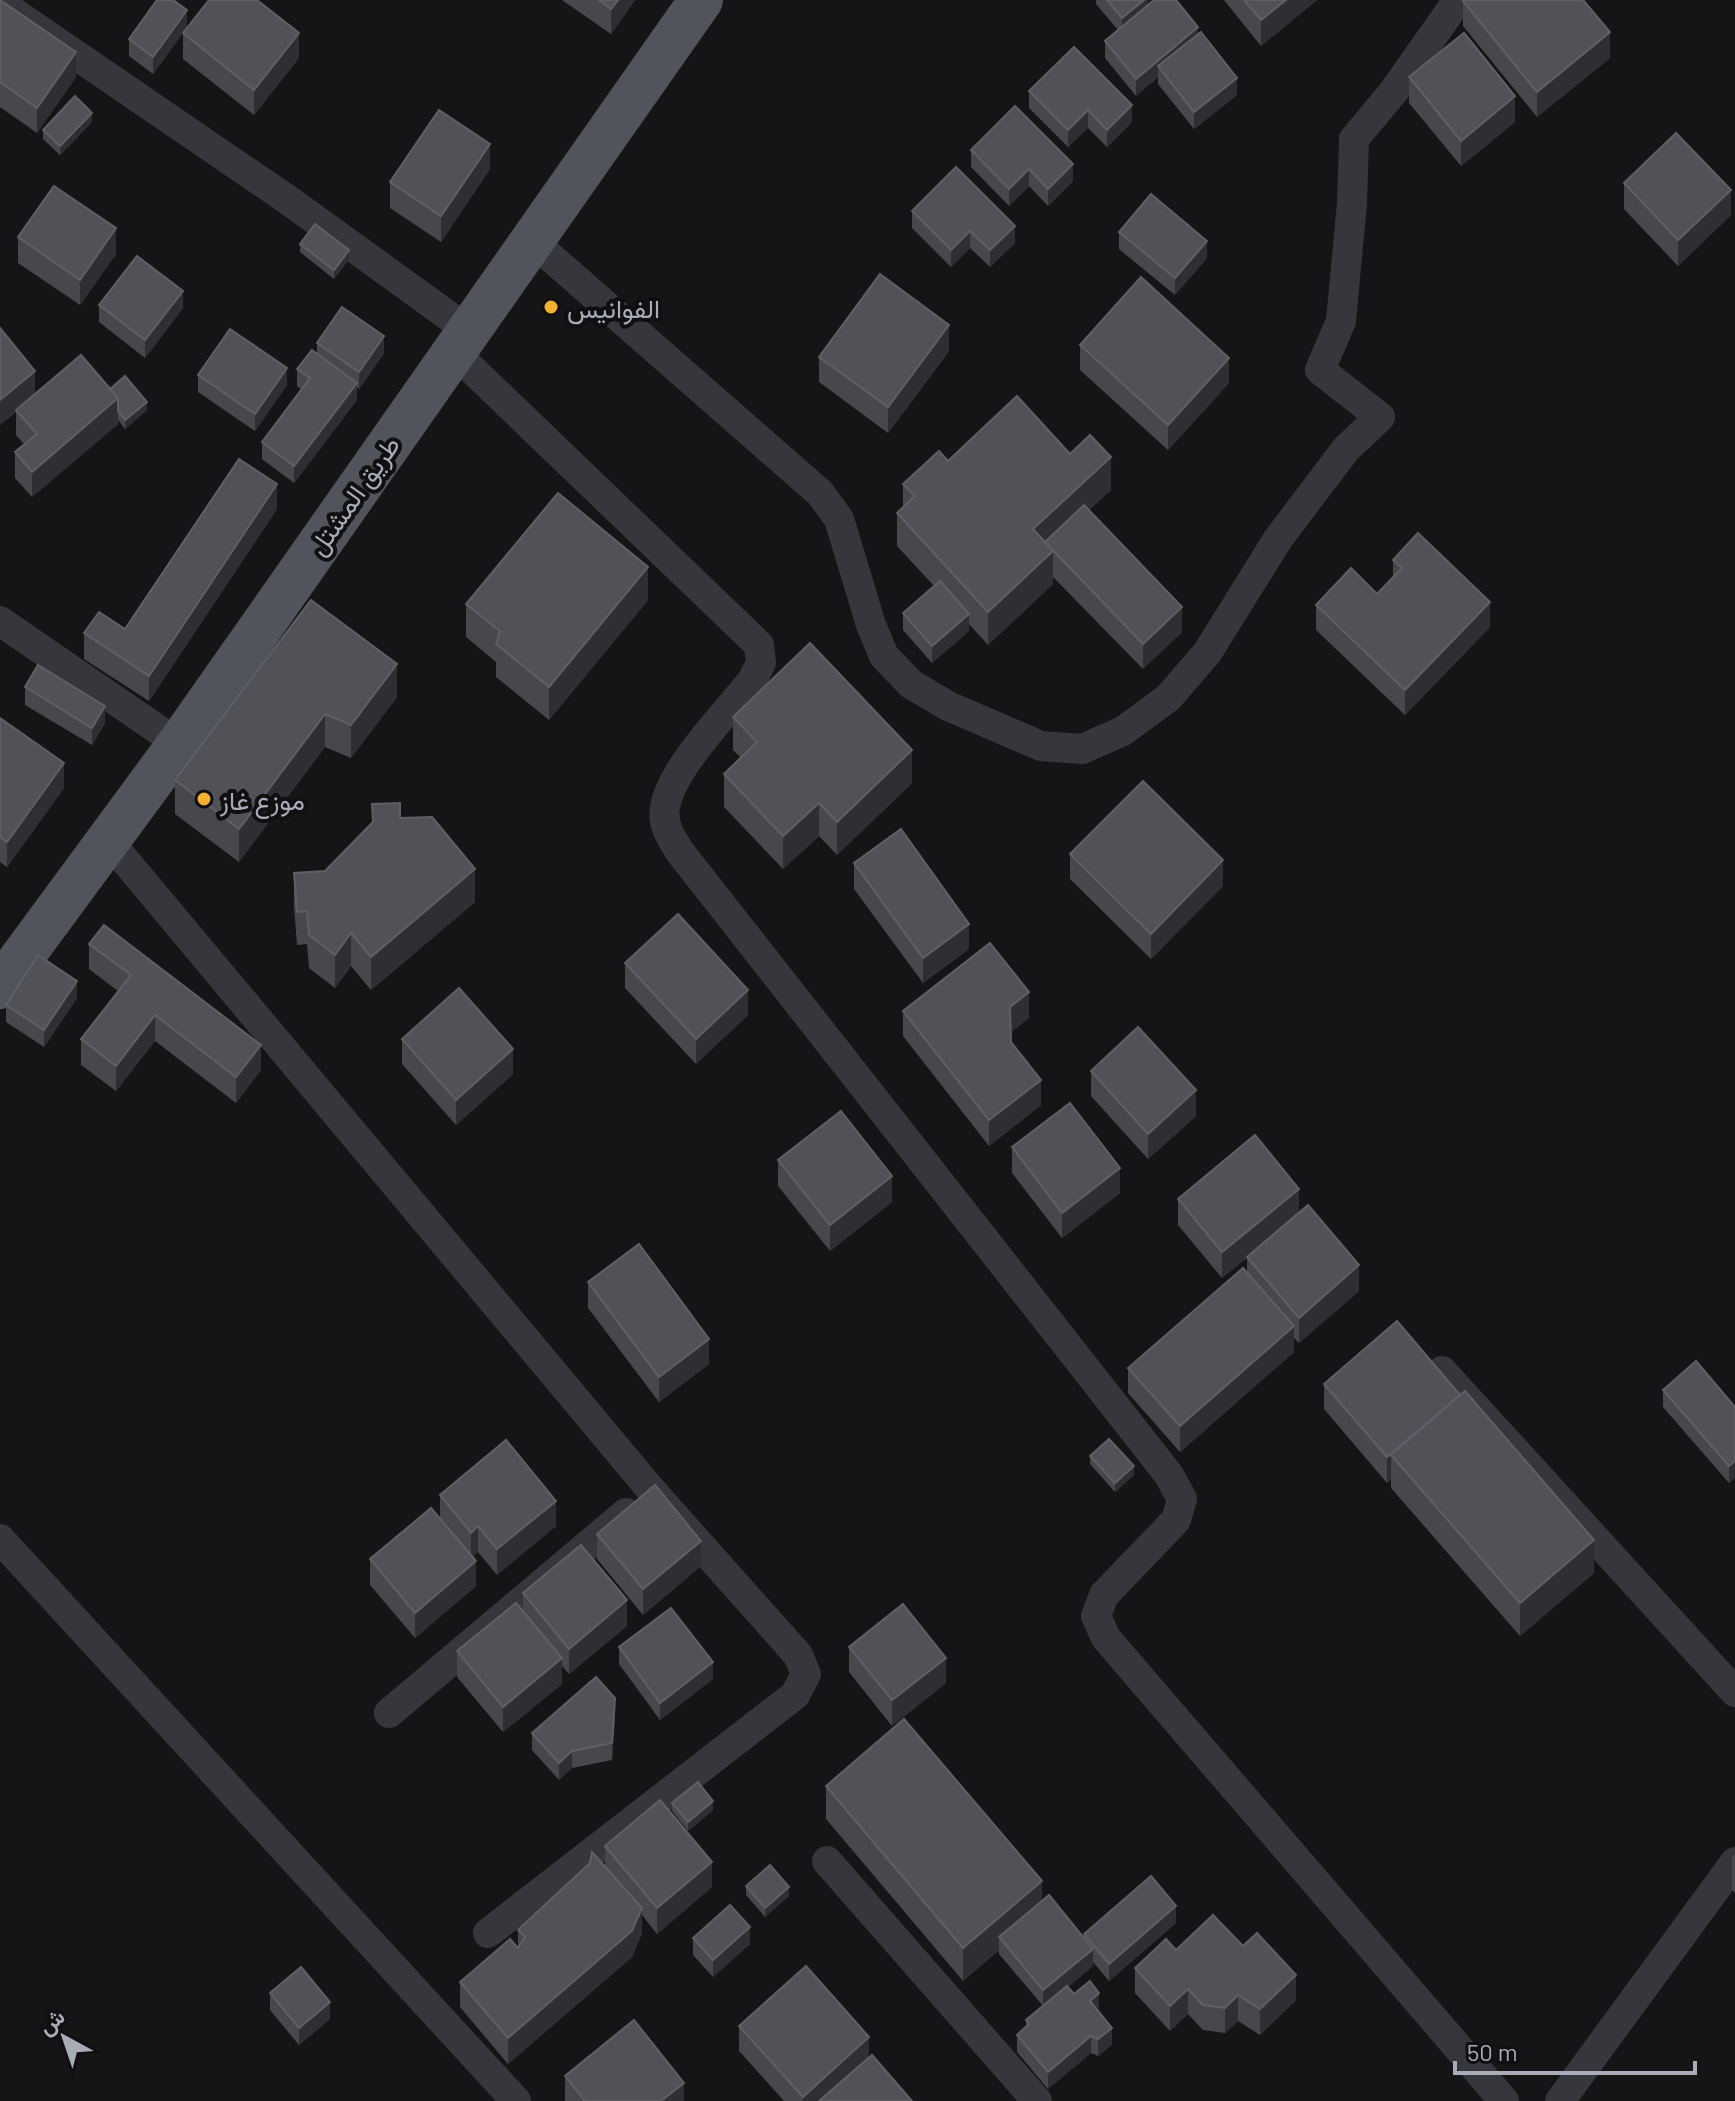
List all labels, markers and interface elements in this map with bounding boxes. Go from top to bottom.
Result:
place label: الفوانيس [567,292,660,325]
marker: الفوانيس [542,298,560,316]
street label: طريق المشتل [301,430,407,562]
place label: موزع غاز [219,784,305,819]
marker: موزع غاز [195,790,213,808]
north arrow [24,1997,104,2077]
text: ش [32,2002,70,2041]
scale bar [1455,2025,1695,2075]
text: 50 m [1467,2037,1518,2066]

